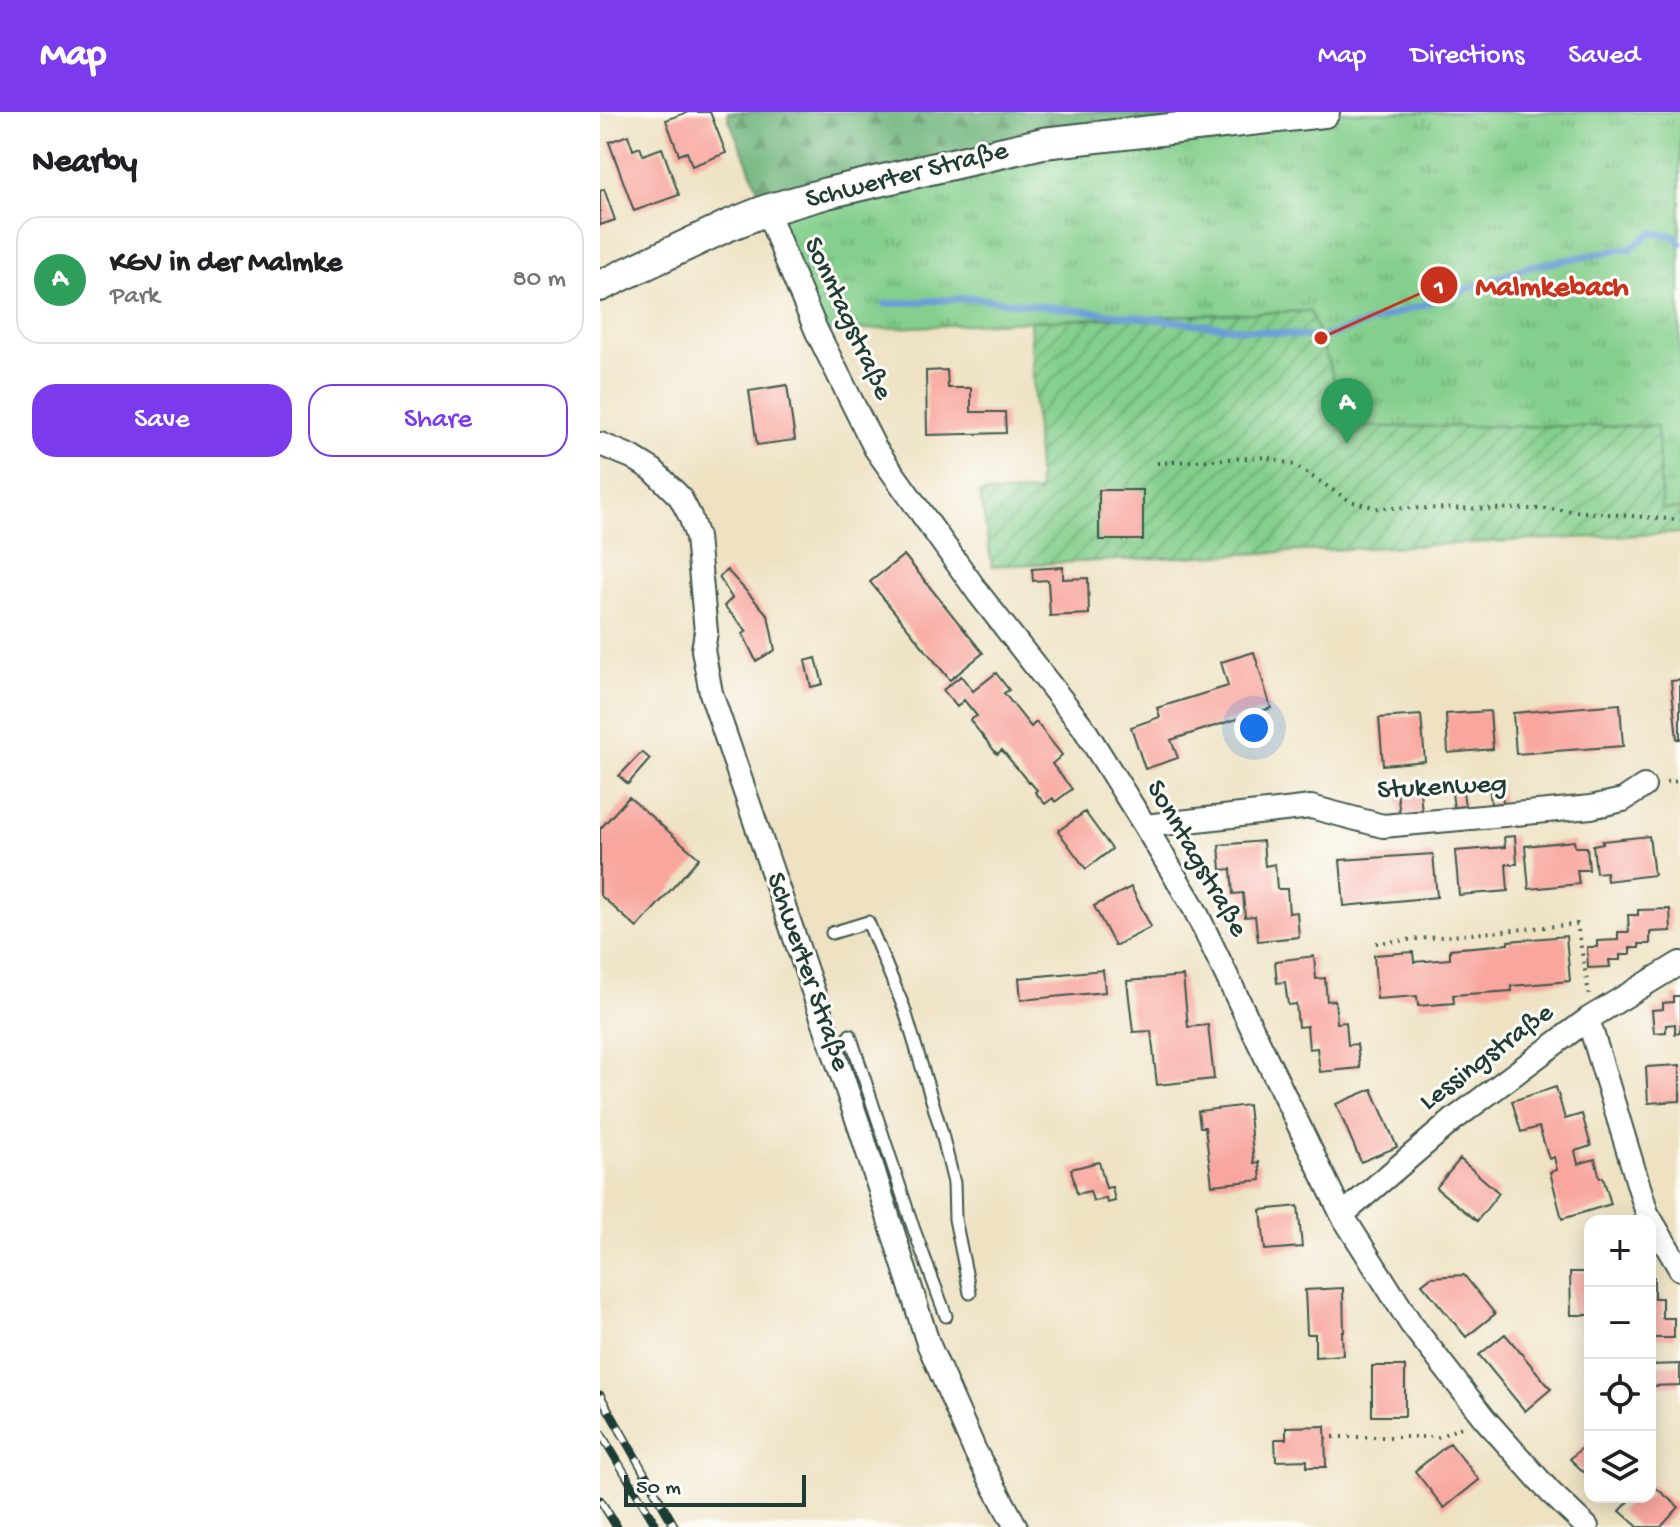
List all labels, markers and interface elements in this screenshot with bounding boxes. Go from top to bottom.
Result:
text: Map [40,34,106,78]
text: Map [1318,40,1366,73]
text: Directions [1410,40,1524,73]
text: Saved [1568,40,1640,73]
street label: Schwerter Straße [802,135,1012,217]
text: Nearby [32,144,137,184]
street label: Sonntagstraße [795,232,899,406]
text: KGV in der Malmke [110,247,342,282]
callout: Malmkebach [1419,258,1644,312]
text: A [52,265,68,296]
text: 80 m [512,265,566,296]
text: Malmkebach [1475,272,1629,307]
text: 1 [1433,274,1444,303]
text: Park [110,282,160,313]
pin: A [1321,378,1373,444]
button: Save [32,384,292,457]
button: Share [308,384,568,457]
your location [1234,708,1274,748]
street label: Stukenweg [1376,768,1508,808]
street label: Sonntagstraße [1138,775,1254,944]
street label: Schwerter Straße [758,869,857,1076]
street label: Lessingstraße [1413,997,1561,1119]
map controls [1584,1215,1656,1503]
button: + [1584,1215,1656,1287]
button: − [1584,1287,1656,1359]
button: locate [1584,1359,1656,1431]
button: layers [1584,1431,1656,1503]
scale bar [624,1471,806,1507]
text: 50 m [636,1476,681,1502]

